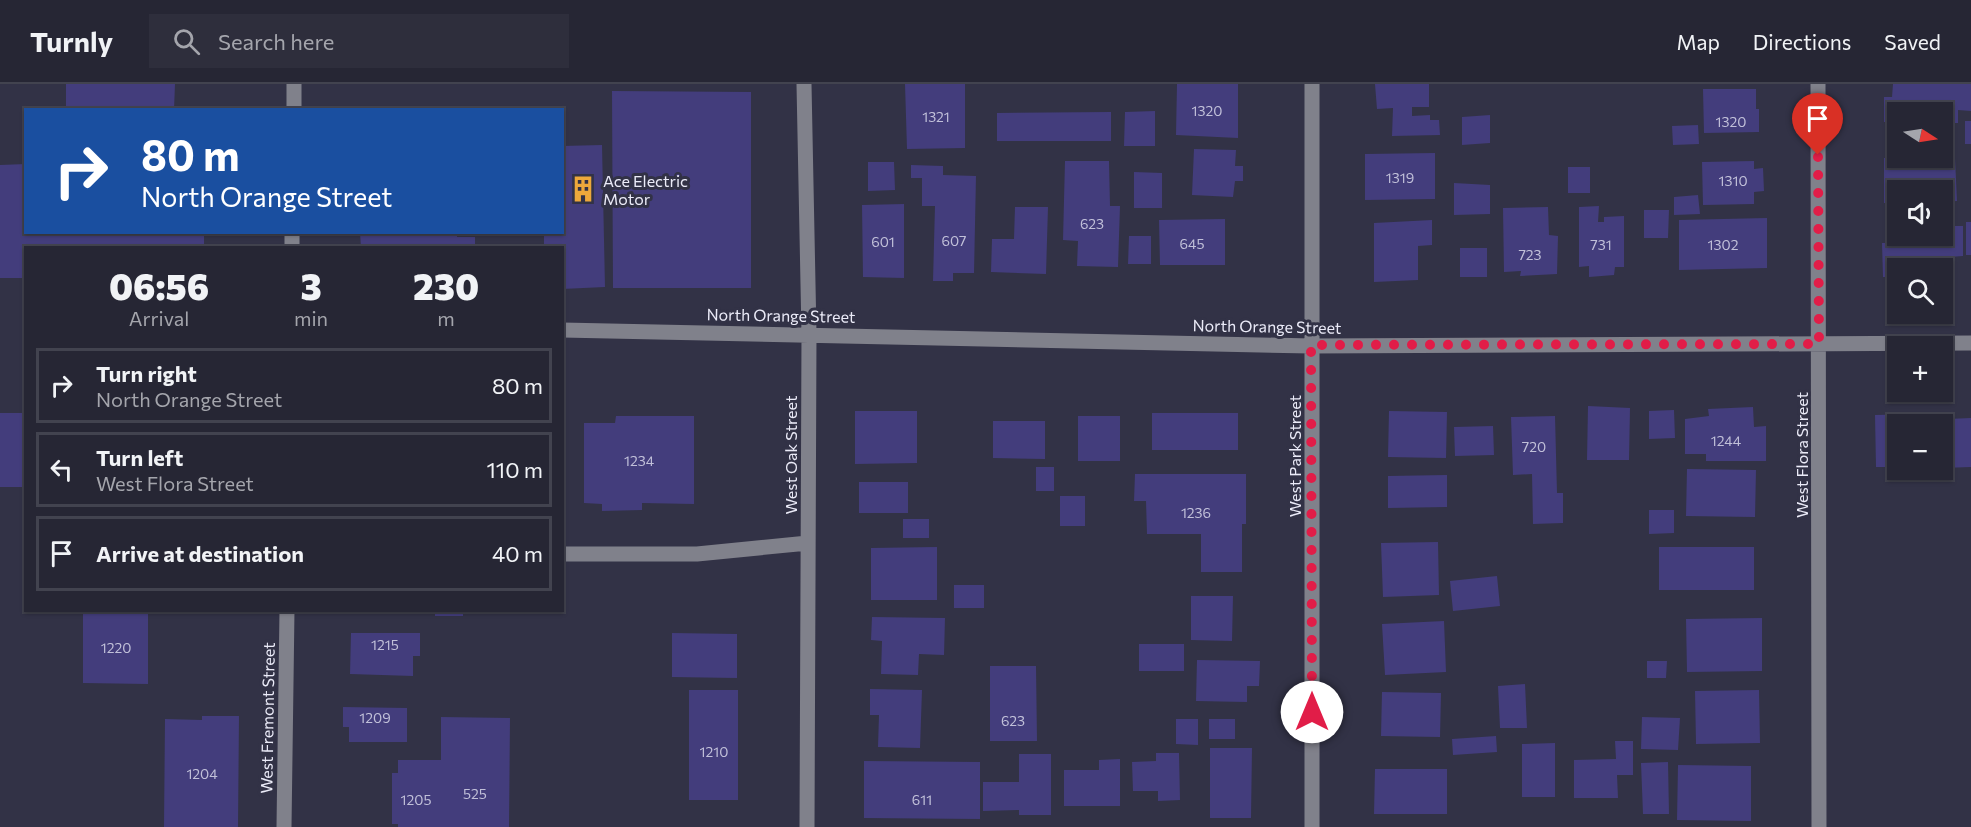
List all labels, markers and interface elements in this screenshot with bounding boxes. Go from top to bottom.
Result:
search box [149,14,569,68]
text: Turnly [30,24,113,58]
icon: search [170,25,203,58]
text: Search here [218,28,334,55]
text: Map [1677,29,1720,54]
text: Directions [1753,29,1851,54]
text: Saved [1884,29,1941,54]
pin [1792,93,1843,155]
house number: 1320 [1192,102,1222,119]
icon: arrive [1801,102,1834,135]
north arrow [1887,102,1953,168]
map controls [1887,102,1953,480]
house number: 1321 [922,108,950,125]
house number: 1320 [1716,113,1746,130]
text: 80 m [141,128,240,180]
icon: right [42,132,120,210]
house number: 1319 [1386,169,1414,186]
place label: Ace Electric Motor [603,171,688,208]
house number: 1310 [1718,172,1748,189]
building icon: Ace Electric Motor [568,174,598,204]
text: North Orange Street [141,180,392,213]
button: sound [1887,180,1953,246]
house number: 623 [1080,215,1104,232]
house number: 607 [942,232,966,249]
house number: 601 [871,233,895,250]
house number: 645 [1180,235,1204,252]
house number: 731 [1590,236,1612,253]
house number: 1302 [1708,236,1739,253]
house number: 723 [1518,246,1542,263]
button: search [1887,258,1953,324]
text: 06:56 [109,263,209,307]
text: 3 [300,263,322,307]
text: 230 [413,263,479,307]
street label: North Orange Street [706,304,856,326]
text: Arrival [129,306,189,330]
text: min [294,306,328,330]
text: m [437,306,455,330]
street label: North Orange Street [1192,315,1342,337]
button: + [1887,336,1953,402]
text: Turn right [96,360,197,387]
icon: right [45,369,78,402]
text: 80 m [492,372,543,399]
text: North Orange Street [96,387,282,411]
street label: West Flora Street [1792,391,1811,518]
street label: West Park Street [1285,394,1304,517]
street label: West Oak Street [781,395,800,514]
button: − [1887,414,1953,480]
house number: 1244 [1711,432,1742,449]
house number: 720 [1522,438,1546,455]
text: Turn left [96,444,183,471]
house number: 1234 [624,452,655,469]
icon: left [45,453,78,486]
text: 110 m [486,456,543,483]
text: West Flora Street [96,471,254,495]
house number: 1236 [1181,504,1211,521]
icon: arrive [45,537,78,570]
text: Arrive at destination [96,540,304,567]
text: 40 m [492,540,543,567]
house number: 1215 [371,636,399,653]
house number: 1220 [101,639,131,656]
street label: West Fremont Street [256,642,278,794]
position arrow [1280,680,1344,744]
house number: 1209 [359,709,391,726]
house number: 623 [1001,712,1025,729]
house number: 1210 [700,743,728,760]
house number: 1204 [186,765,218,782]
house number: 525 [463,785,487,802]
house number: 1205 [401,791,431,808]
house number: 611 [912,791,932,808]

